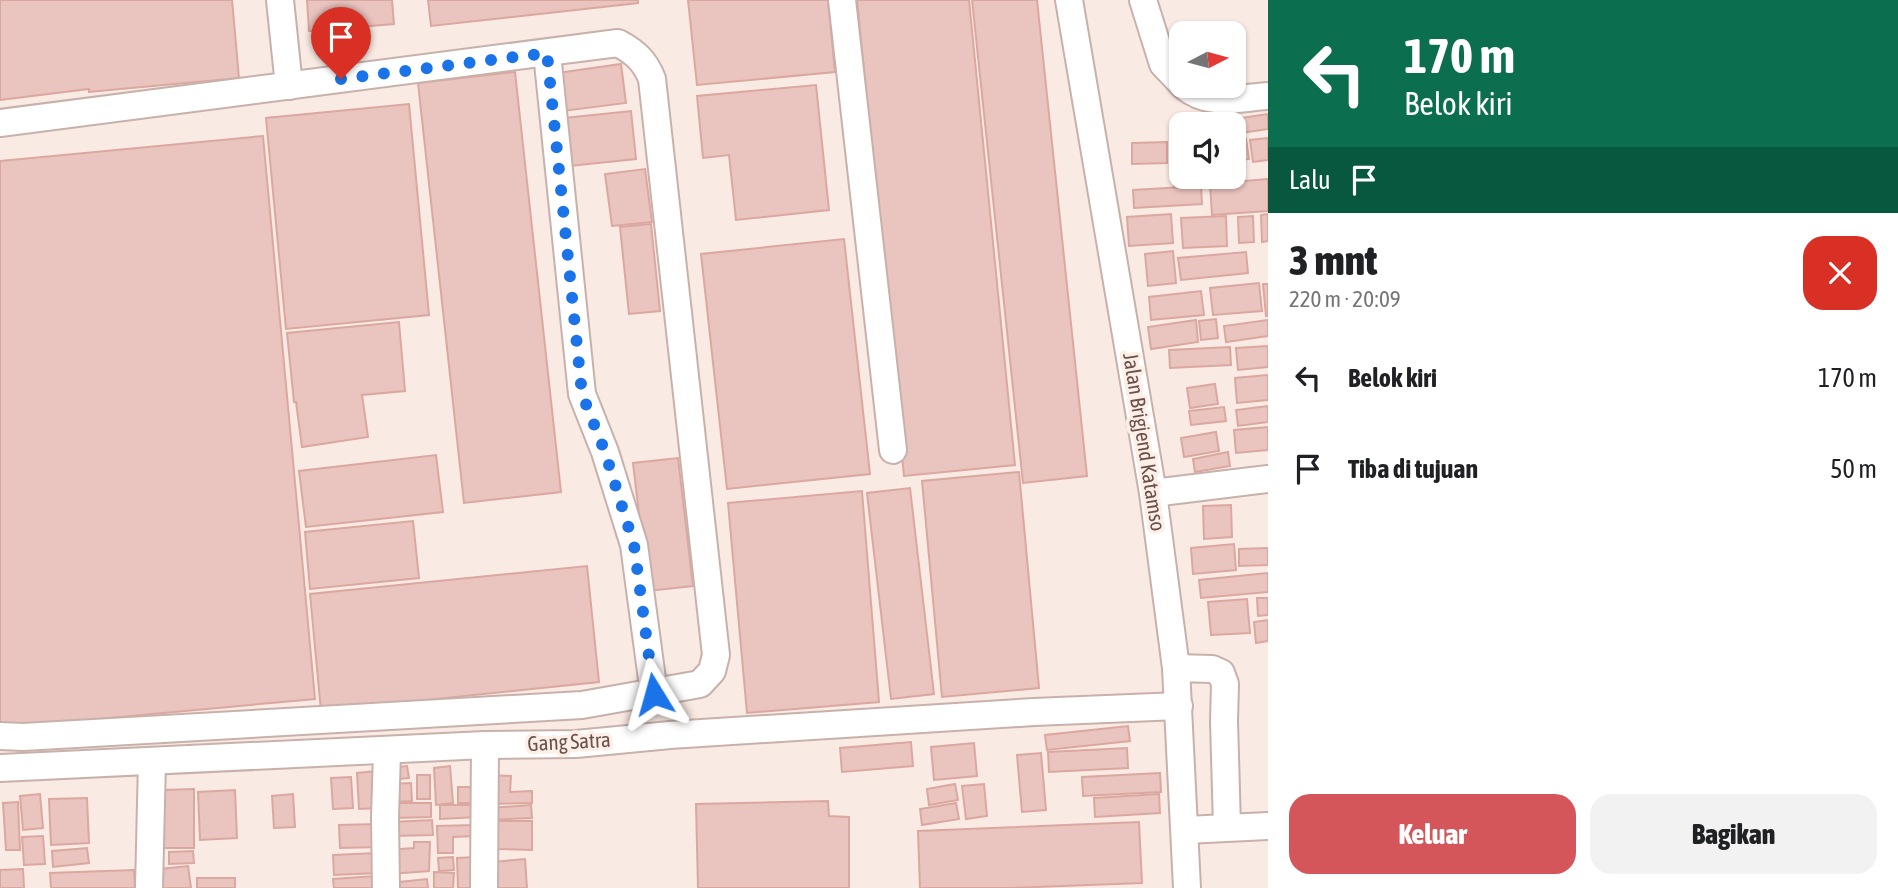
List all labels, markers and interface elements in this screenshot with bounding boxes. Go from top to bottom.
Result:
pin [311,7,371,79]
icon: arrive [322,18,360,56]
north arrow [1169,21,1246,98]
map controls [1169,21,1246,189]
text: 170 m [1404,27,1515,83]
icon: left [1289,28,1380,119]
text: Belok kiri [1404,85,1513,122]
button: sound [1169,112,1246,189]
icon: arrive [1345,161,1383,199]
text: Lalu [1289,165,1331,195]
text: 3 mnt [1289,236,1377,284]
button: close [1803,236,1877,310]
text: 220 m · 20:09 [1289,286,1401,312]
street label: Jalan Brigjend Katamso [1119,351,1171,533]
icon: left [1289,359,1327,397]
text: Belok kiri [1348,363,1437,393]
text: 170 m [1818,363,1877,393]
icon: arrive [1289,450,1327,488]
text: Tiba di tujuan [1348,454,1478,484]
text: 50 m [1830,454,1877,484]
position arrow [617,657,691,731]
street label: Gang Satra [527,727,611,755]
button: Keluar [1289,794,1576,874]
button: Bagikan [1590,794,1877,874]

